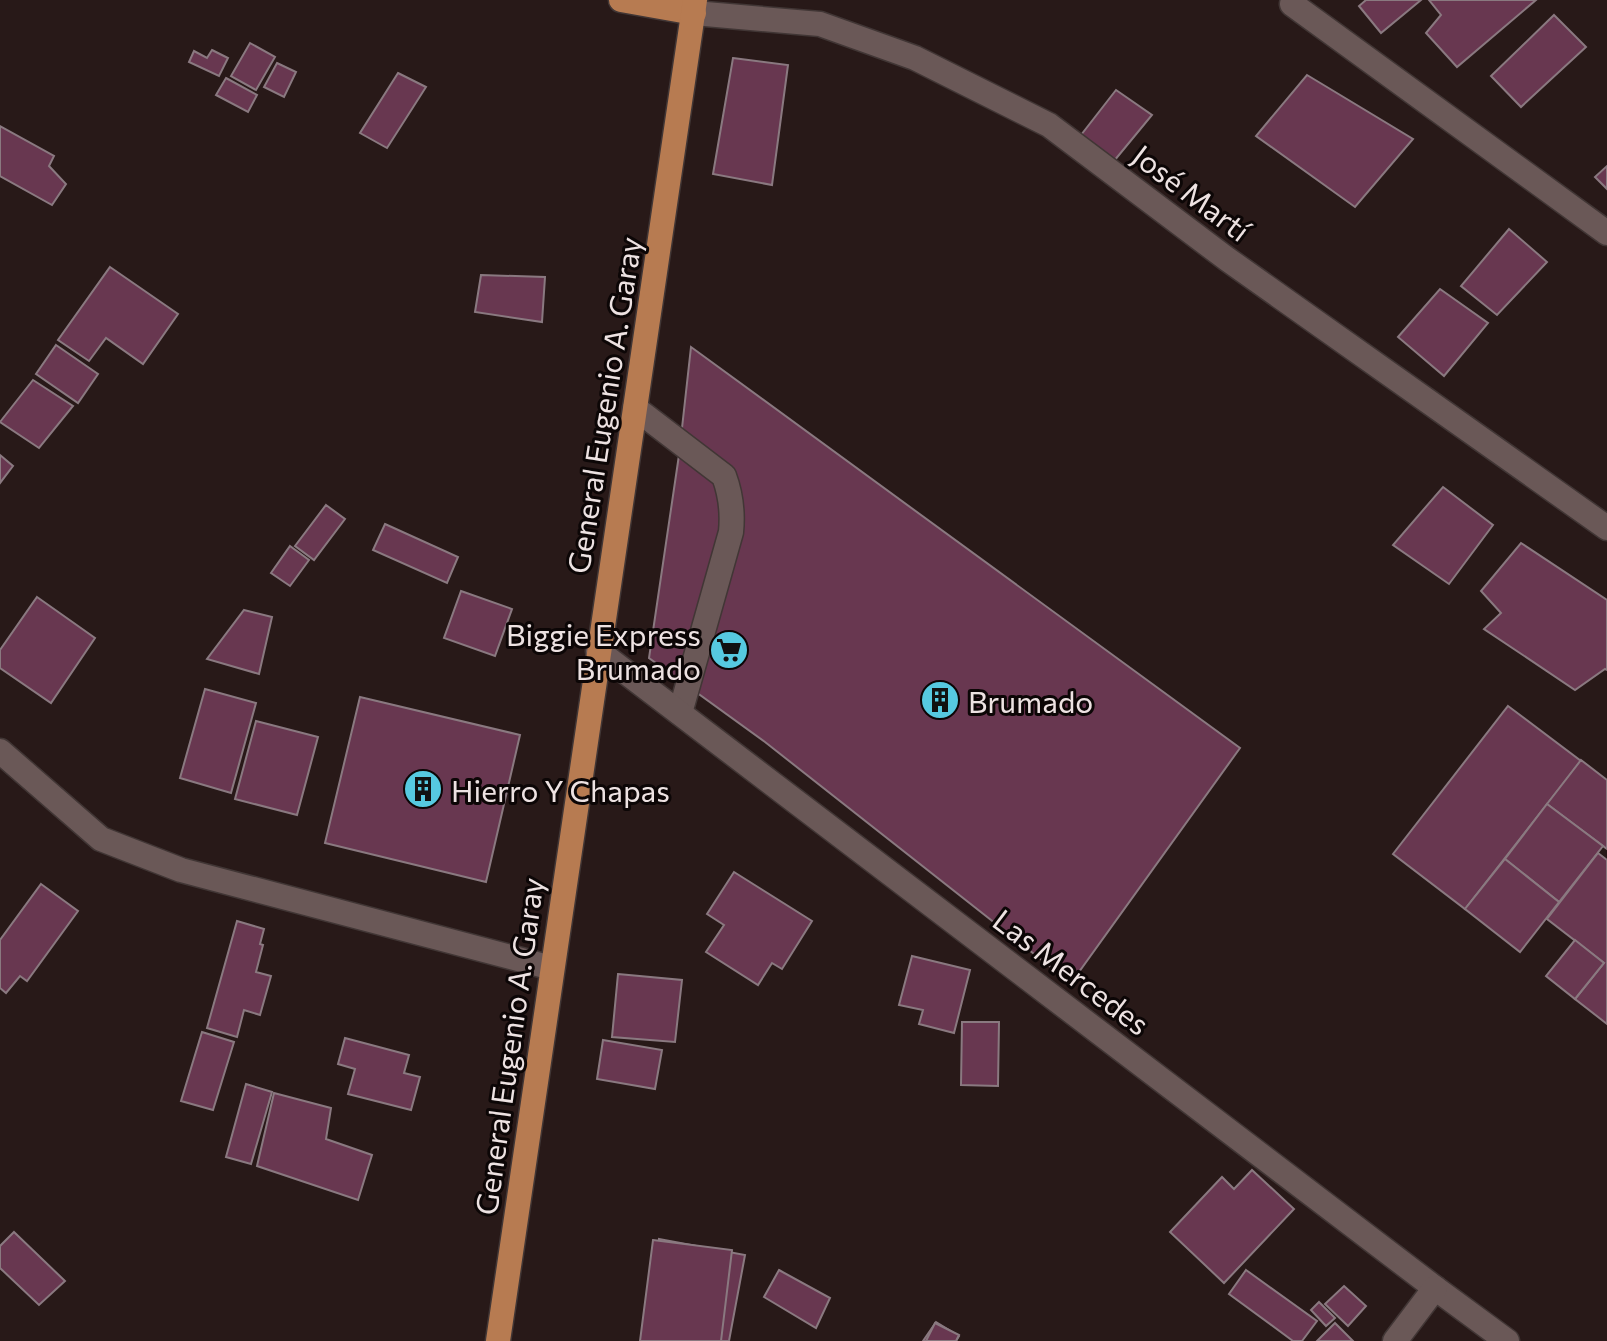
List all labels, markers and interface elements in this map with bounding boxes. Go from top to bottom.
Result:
street label: José Martí [1126,136,1259,249]
street label: General Eugenio A. Garay [558,234,648,576]
place label: Biggie Express Brumado [506,615,701,686]
supermarket icon: Biggie Express Brumado [708,629,750,671]
building icon: Brumado [919,679,961,721]
place label: Brumado [968,682,1093,719]
building icon: Hierro Y Chapas [402,768,444,810]
place label: Hierro Y Chapas [451,771,670,808]
street label: General Eugenio A. Garay [466,875,550,1217]
street label: Las Mercedes [987,900,1157,1042]

